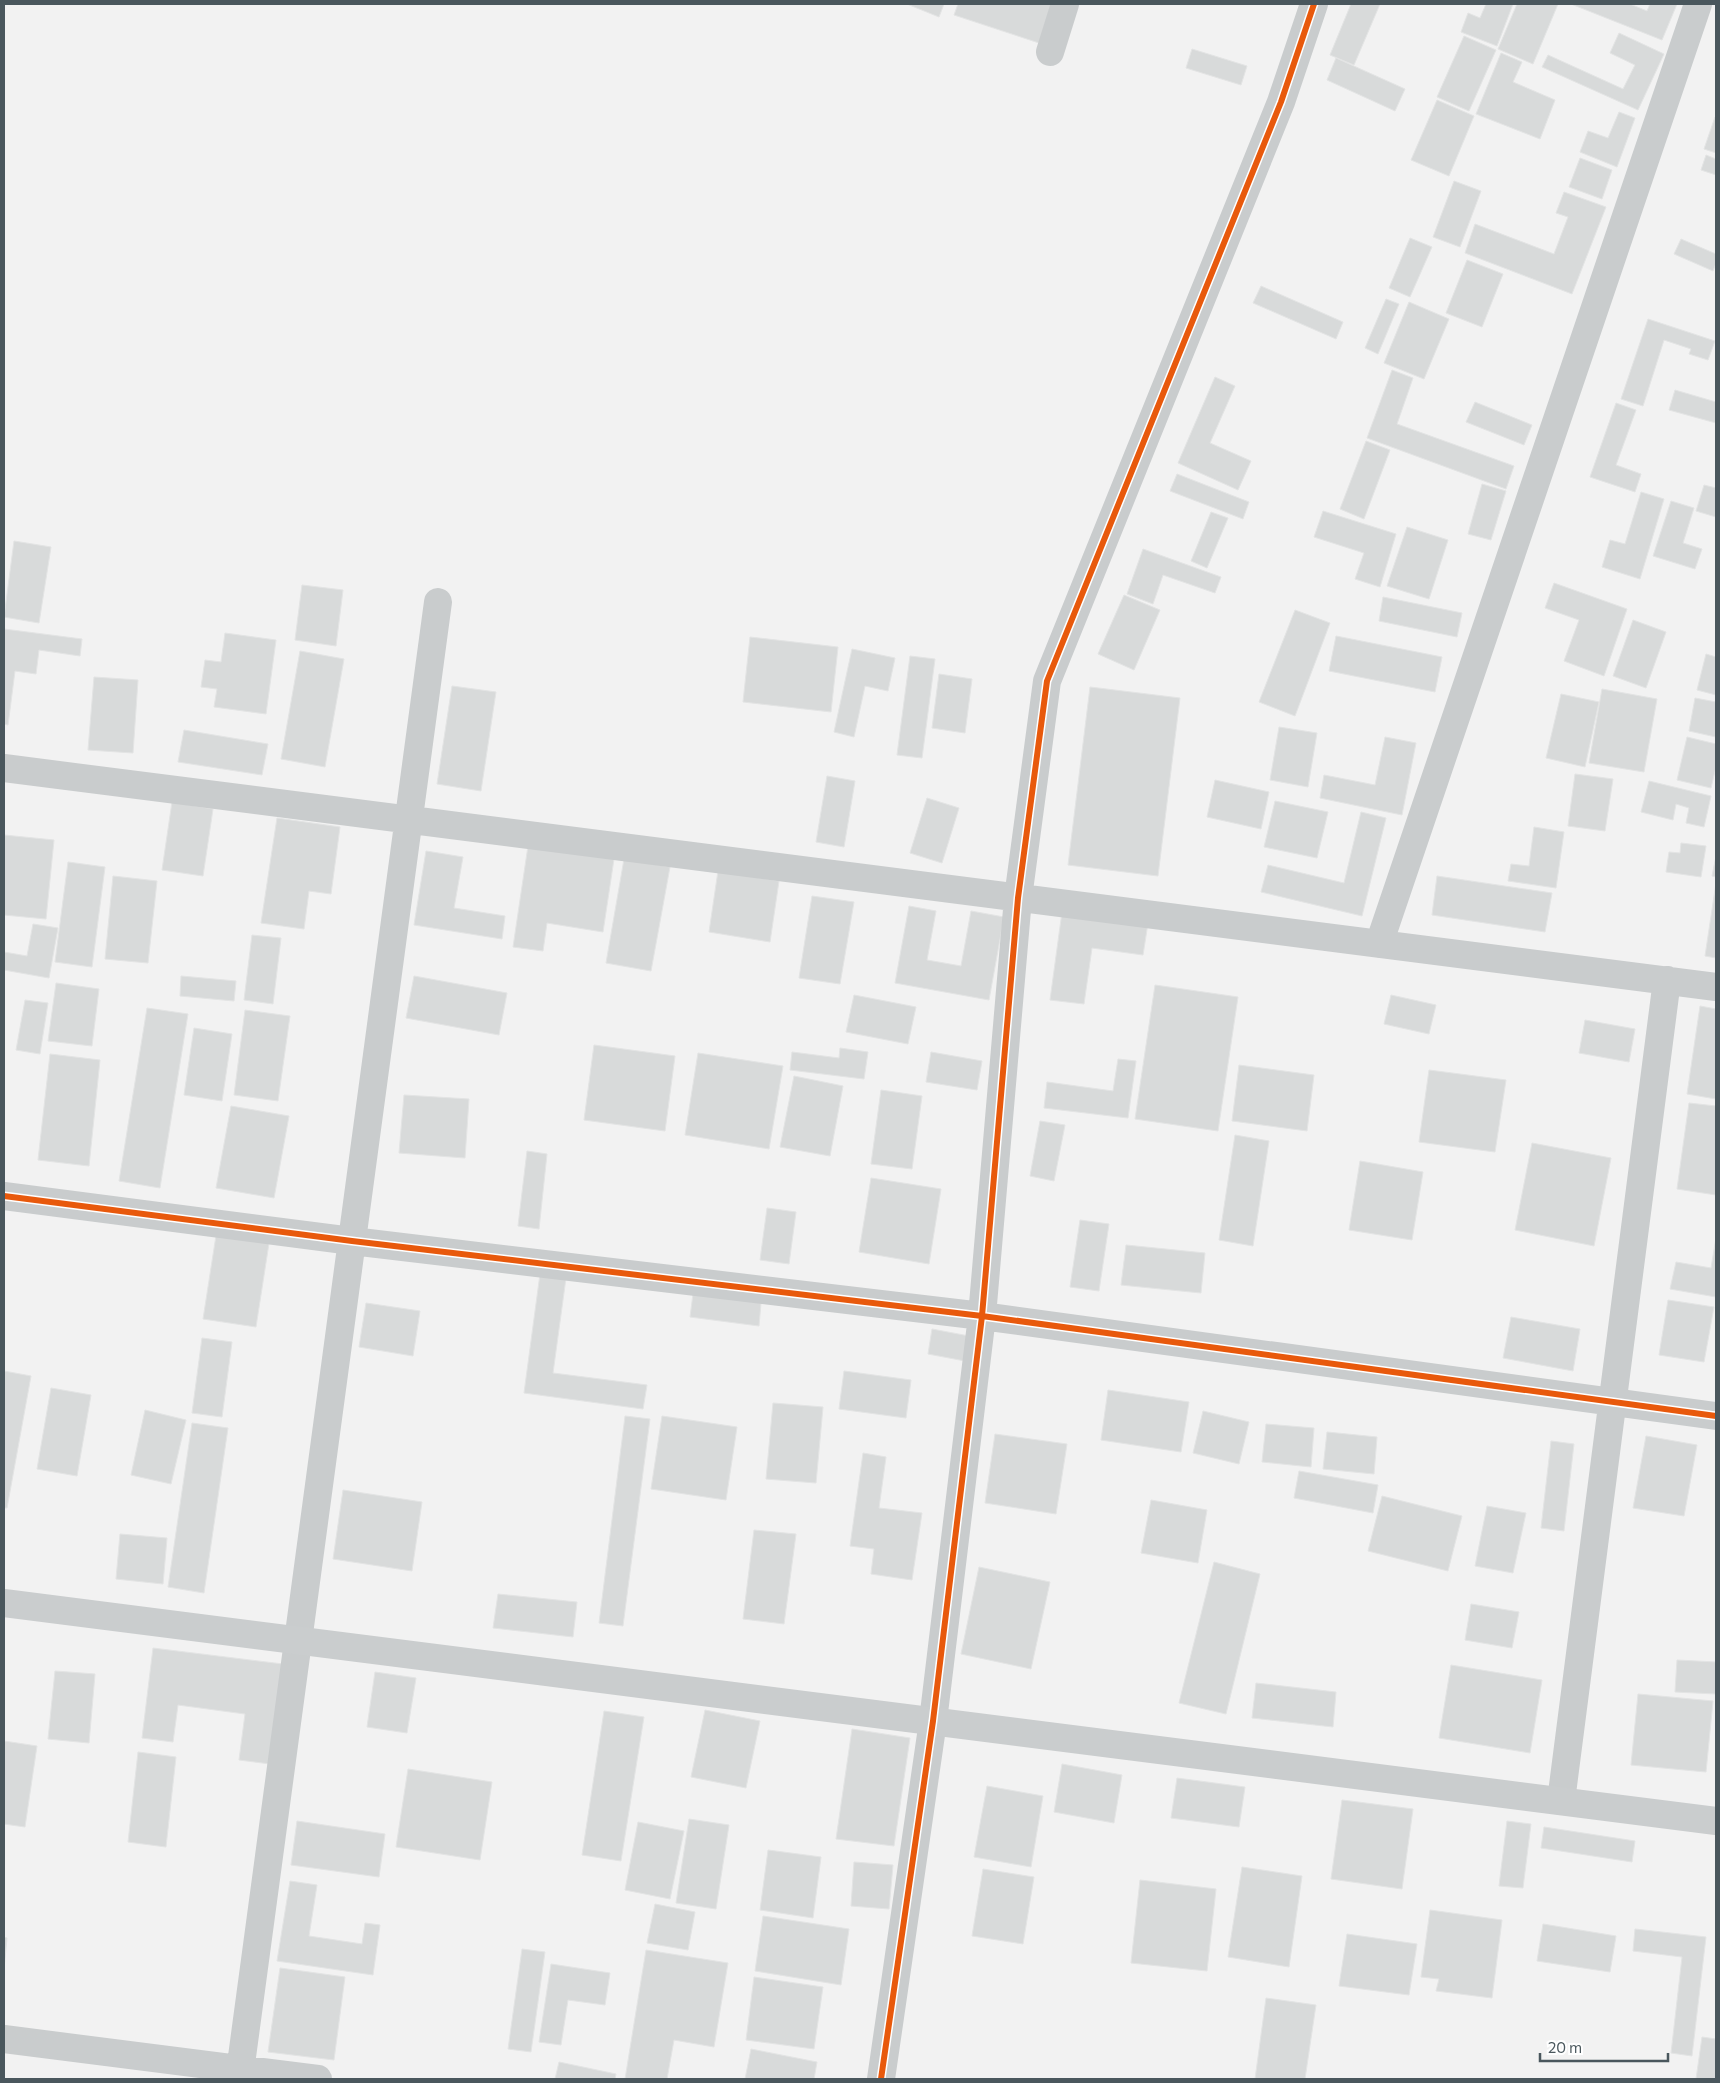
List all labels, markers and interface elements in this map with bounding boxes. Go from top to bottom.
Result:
scale bar [1540,2030,1668,2062]
text: 20 m [1548,2038,1582,2056]

